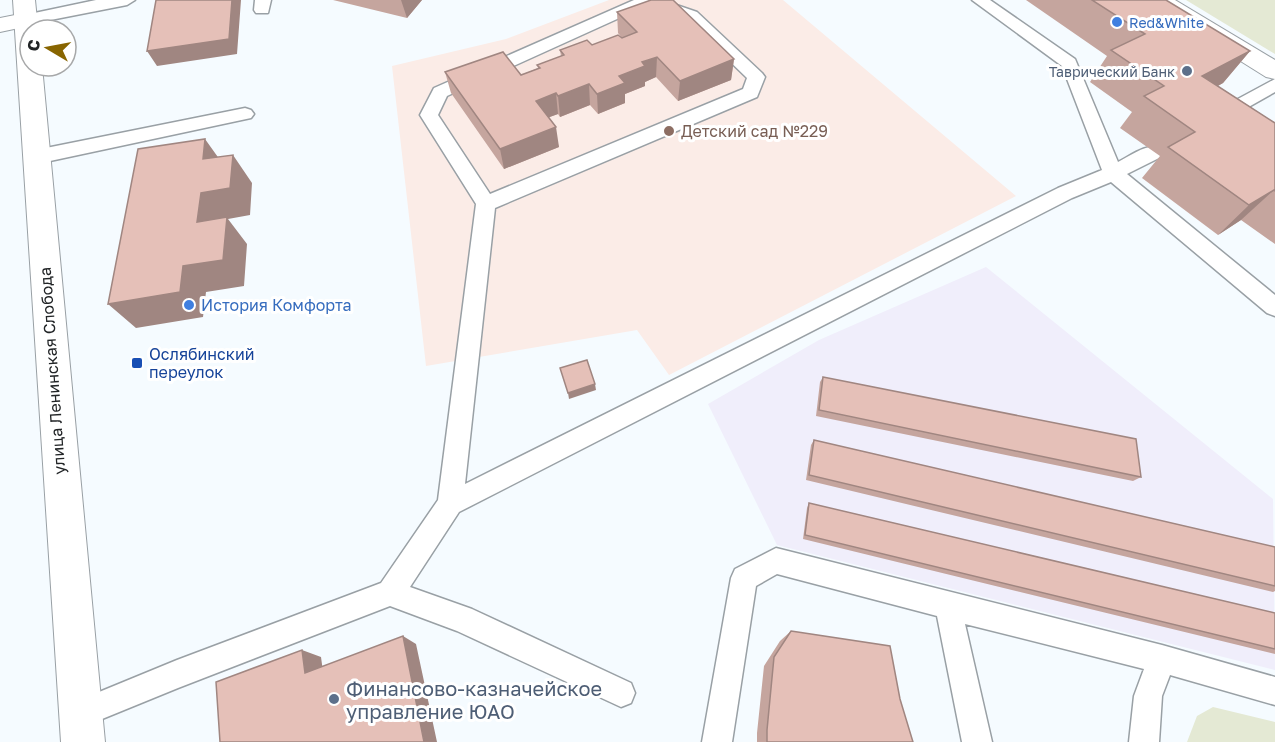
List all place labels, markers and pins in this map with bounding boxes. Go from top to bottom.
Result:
place label: Red&White [1129,14,1204,31]
marker: Red&White [1110,15,1124,29]
place label: Таврический Банк [1049,63,1175,80]
marker: Таврический Банк [1180,64,1194,78]
place label: Детский сад №229 [681,121,828,141]
marker: Детский сад №229 [662,124,676,138]
place label: История Комфорта [201,295,352,315]
marker: История Комфорта [182,298,196,312]
place label: Ослябинский переулок [149,344,255,382]
marker: Ослябинский переулок [130,356,144,370]
place label: Финансово-казначейское управление ЮАО [346,676,602,723]
marker: Финансово-казначейское управление ЮАО [327,692,341,706]

